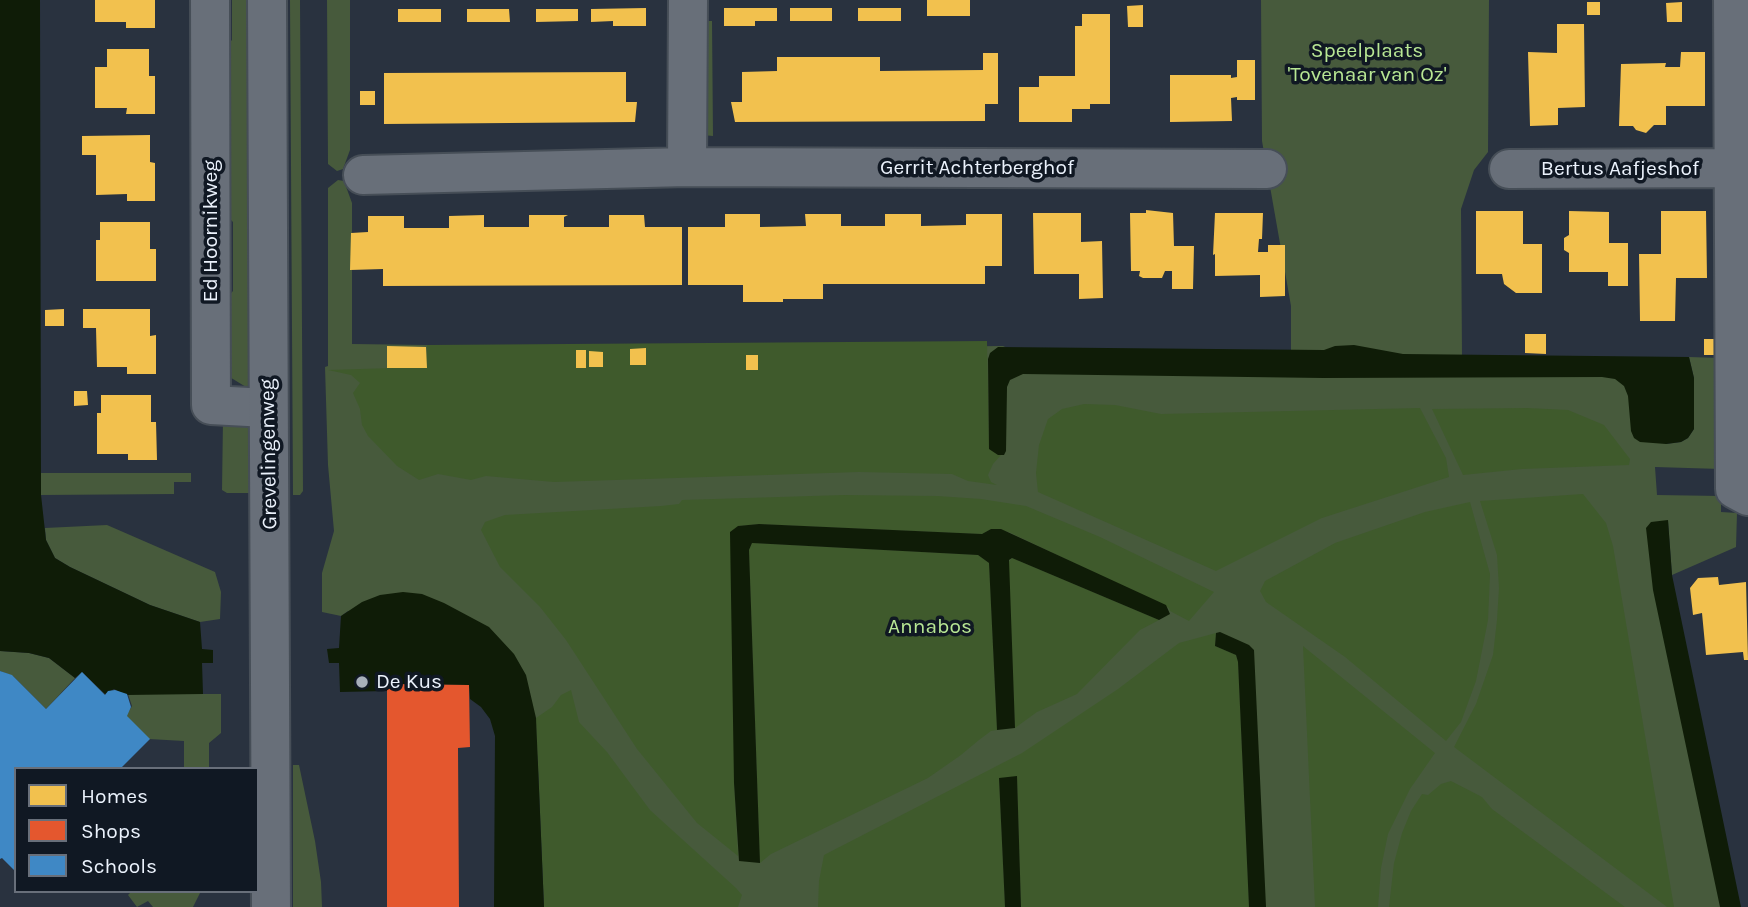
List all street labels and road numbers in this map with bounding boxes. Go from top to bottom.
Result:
street label: Gerrit Achterberghof [880,155,1074,181]
street label: Bertus Aafjeshof [1541,156,1699,182]
street label: Ed Hoornikweg [198,160,224,302]
street label: Grevelingenweg [255,378,283,530]

